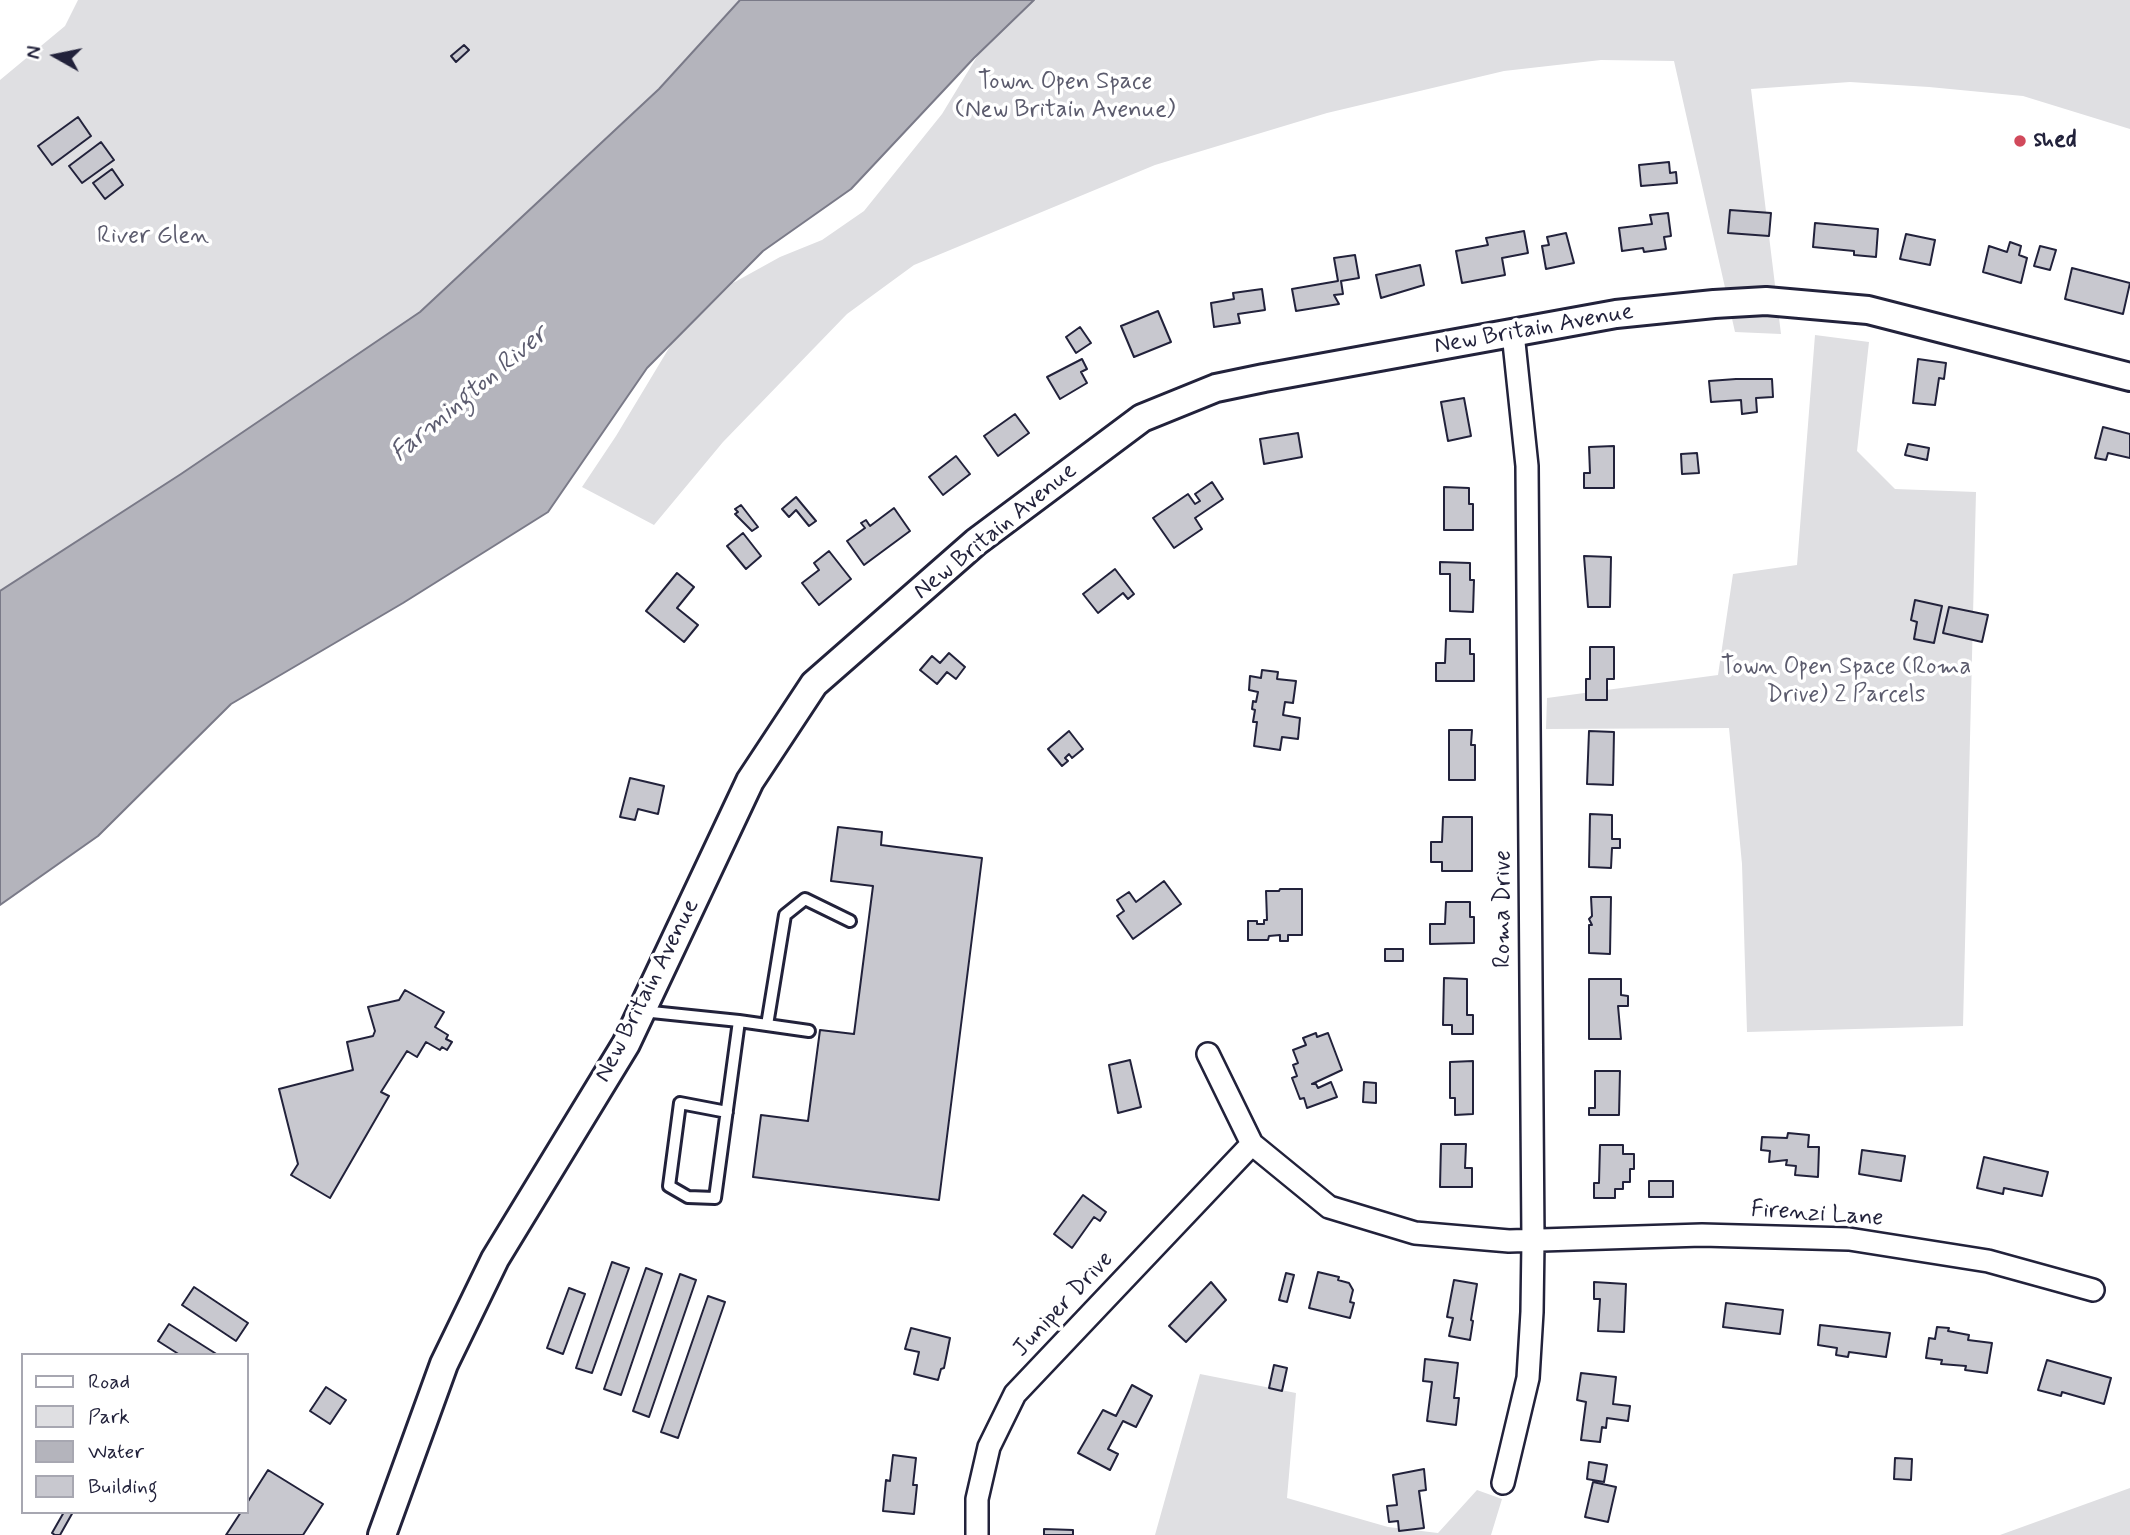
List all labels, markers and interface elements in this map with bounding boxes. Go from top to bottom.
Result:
north arrow [21,21,91,91]
text: N [21,44,48,61]
park label: Town Open Space (New Britain Avenue) [955,69,1175,125]
place label: shed [2034,127,2077,155]
marker: shed [2012,133,2028,149]
park label: River Glen [97,223,209,251]
street label: New Britain Avenue [1432,298,1636,362]
water label: Farmington River [385,320,555,470]
street label: New Britain Avenue [909,457,1083,607]
park label: Town Open Space (Roma Drive) 2 Parcels [1721,654,1971,710]
street label: Roma Drive [1490,850,1518,968]
street label: New Britain Avenue [589,895,707,1087]
street label: Firenzi Lane [1750,1196,1884,1234]
street label: Juniper Drive [1008,1246,1120,1364]
legend [21,1353,248,1514]
text: Road [88,1368,130,1396]
text: Park [88,1403,130,1431]
text: Water [88,1438,144,1466]
text: Building [88,1473,158,1501]

